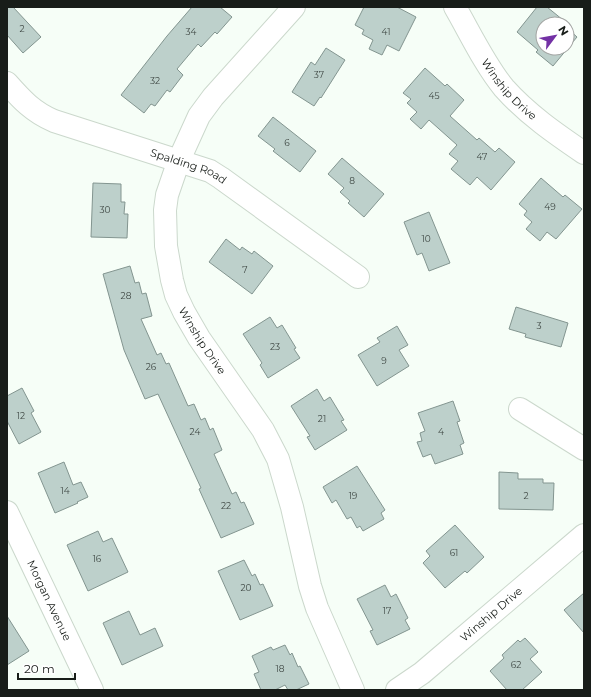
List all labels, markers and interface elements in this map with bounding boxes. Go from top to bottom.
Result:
north arrow [535,16,575,56]
house number: 2 [19,23,25,34]
text: N [555,23,572,38]
house number: 34 [185,26,197,37]
house number: 41 [382,26,390,37]
street label: Winship Drive [478,56,540,123]
house number: 37 [314,69,324,80]
house number: 32 [150,75,160,86]
house number: 45 [428,90,440,101]
house number: 6 [284,137,290,148]
street label: Spalding Road [149,145,230,187]
house number: 47 [477,151,487,162]
house number: 8 [349,175,355,186]
house number: 49 [544,201,556,212]
house number: 30 [99,204,111,215]
house number: 10 [421,233,431,244]
house number: 7 [242,264,248,275]
house number: 28 [121,290,132,301]
street label: Winship Drive [176,304,229,377]
house number: 3 [536,320,542,331]
house number: 23 [270,341,280,352]
house number: 9 [381,355,387,366]
house number: 26 [146,361,157,372]
house number: 12 [17,410,25,421]
house number: 21 [318,413,326,424]
house number: 24 [190,426,200,437]
house number: 4 [438,426,444,437]
house number: 14 [60,485,70,496]
house number: 19 [349,490,358,501]
house number: 2 [523,490,529,501]
house number: 22 [221,500,231,511]
house number: 61 [450,547,458,558]
house number: 16 [93,553,102,564]
street label: Morgan Avenue [24,558,75,643]
house number: 20 [240,582,252,593]
street label: Winship Drive [457,583,525,645]
house number: 17 [383,605,391,616]
scale bar [18,655,75,681]
house number: 62 [511,659,521,670]
text: 20 m [24,661,55,676]
house number: 18 [276,663,285,674]

